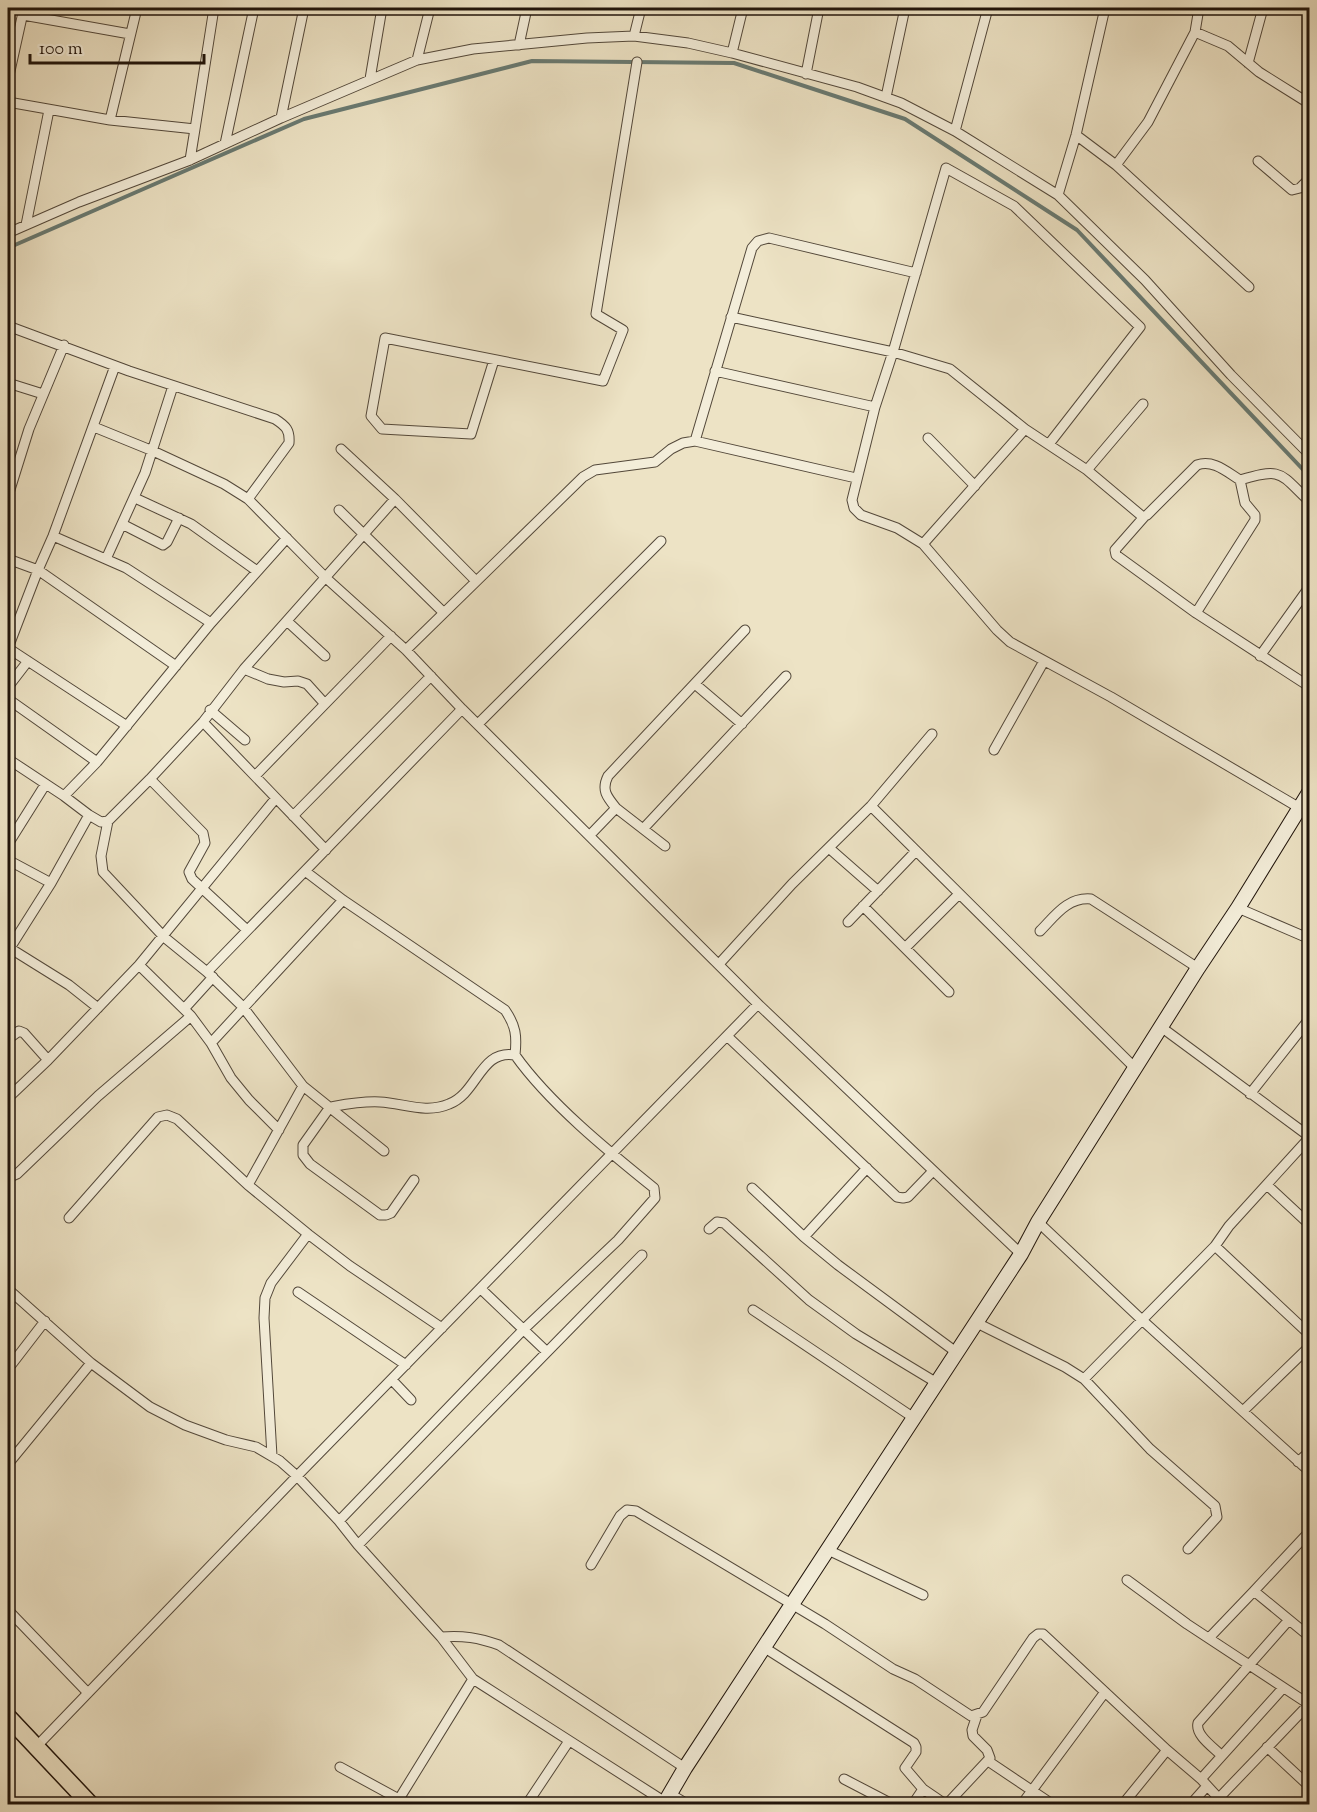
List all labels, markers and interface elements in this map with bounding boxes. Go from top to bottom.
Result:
scale bar [30,27,204,65]
text: 100 m [39,37,83,63]

